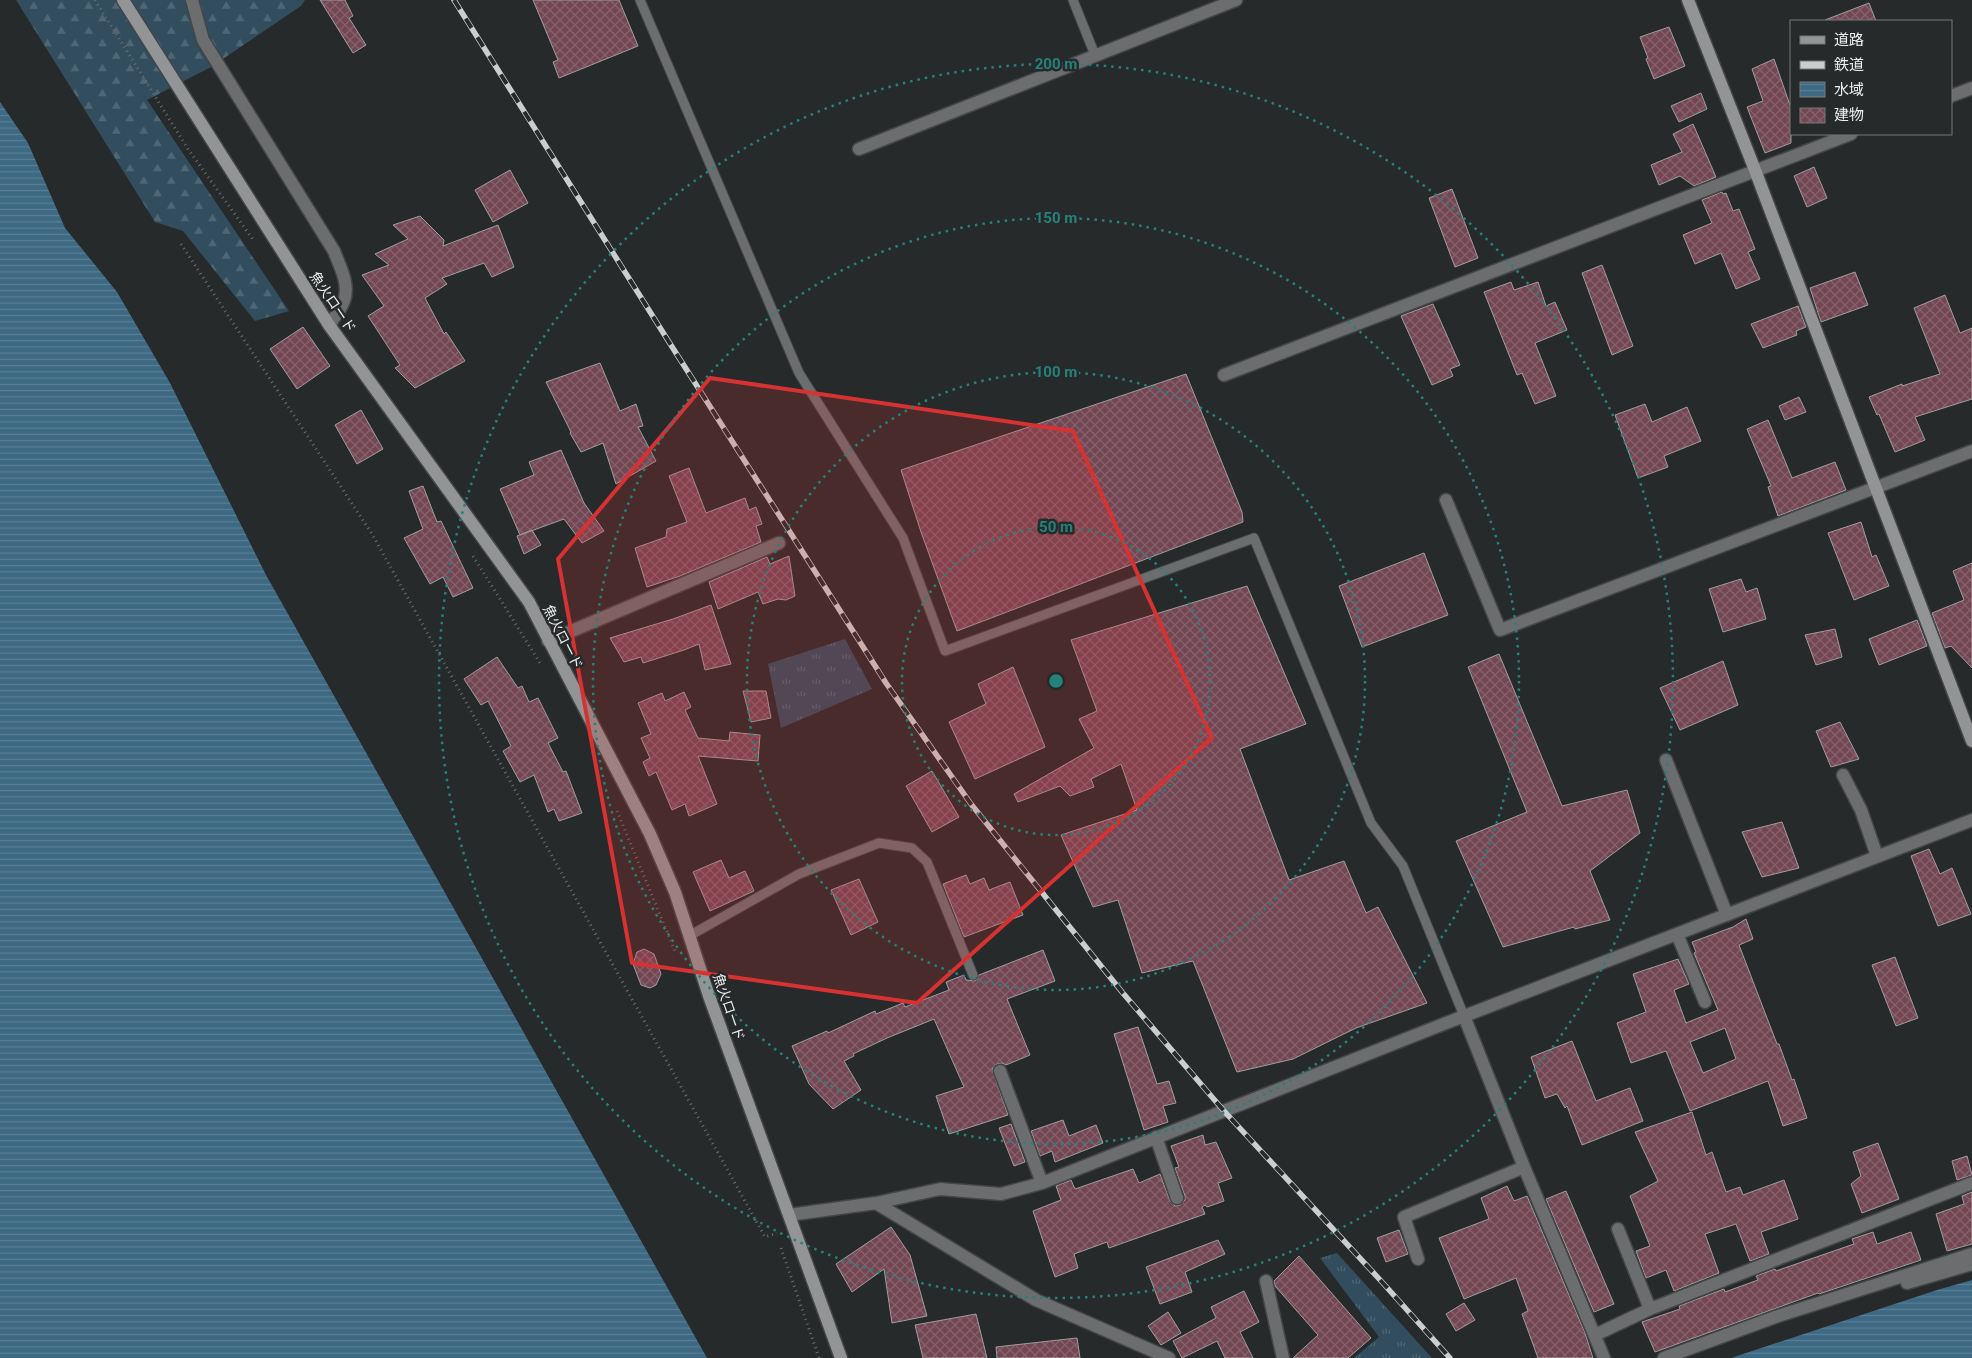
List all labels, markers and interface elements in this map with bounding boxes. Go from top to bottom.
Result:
legend [1790,20,1952,135]
text: 道路 [1834,31,1864,49]
text: 200 m [1035,55,1077,73]
text: 鉄道 [1834,56,1864,74]
text: 水域 [1834,81,1864,99]
text: 建物 [1834,106,1864,124]
text: 150 m [1035,209,1077,227]
street label: 魚火ロード [307,269,359,335]
text: 100 m [1035,363,1077,381]
text: 50 m [1039,518,1073,536]
street label: 魚火ロード [540,602,586,672]
centre of rings [1047,672,1065,690]
street label: 魚火ロード [710,971,748,1043]

